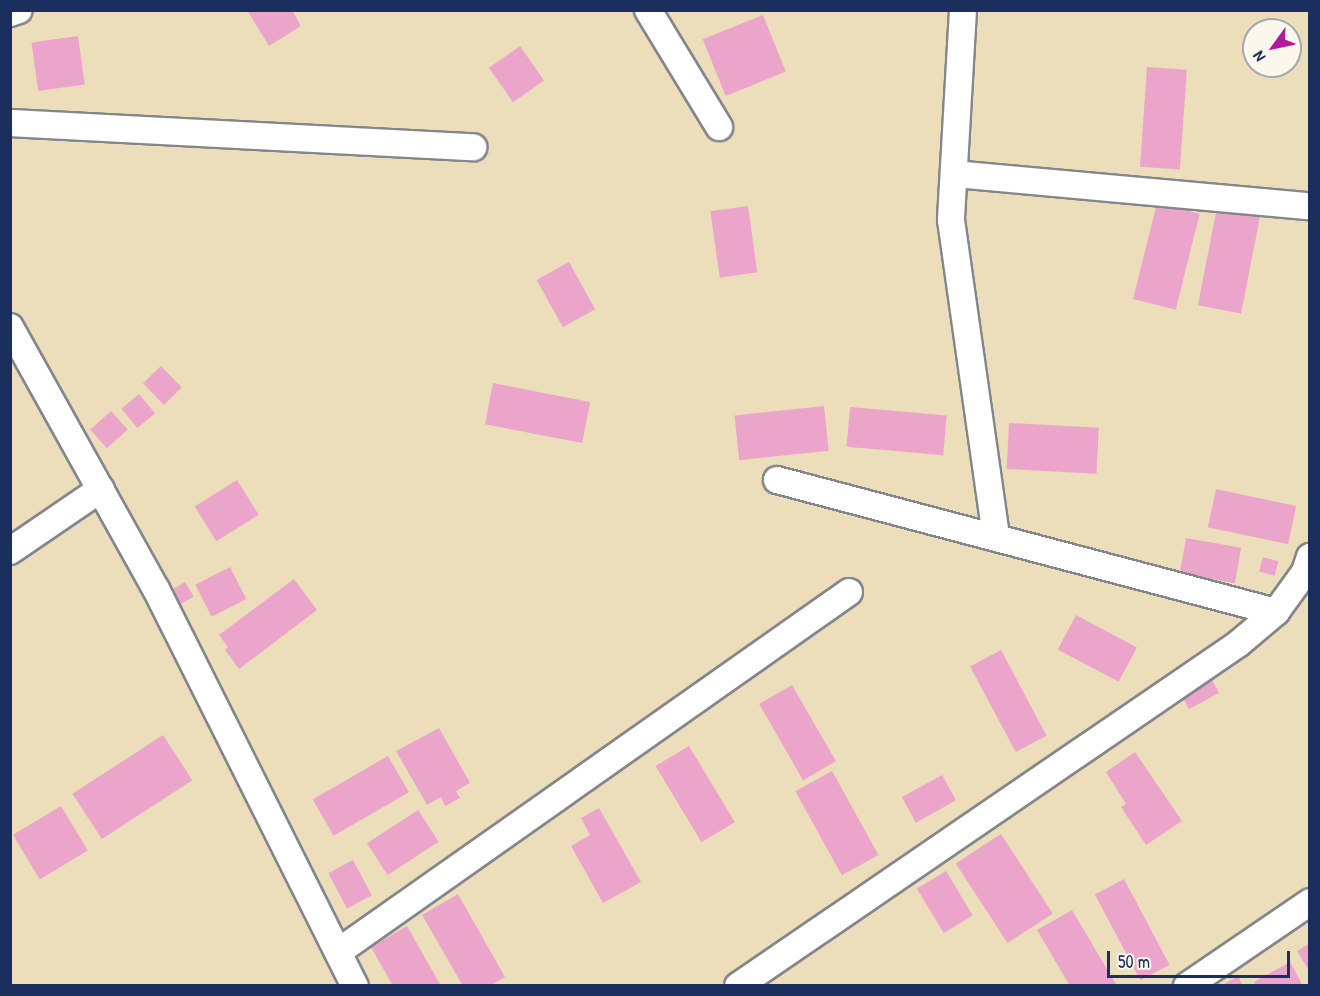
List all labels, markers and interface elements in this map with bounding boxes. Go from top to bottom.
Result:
north arrow [1242,18,1302,78]
text: N [1247,47,1270,66]
scale bar [1110,939,1293,977]
text: 50 m [1118,949,1150,974]

